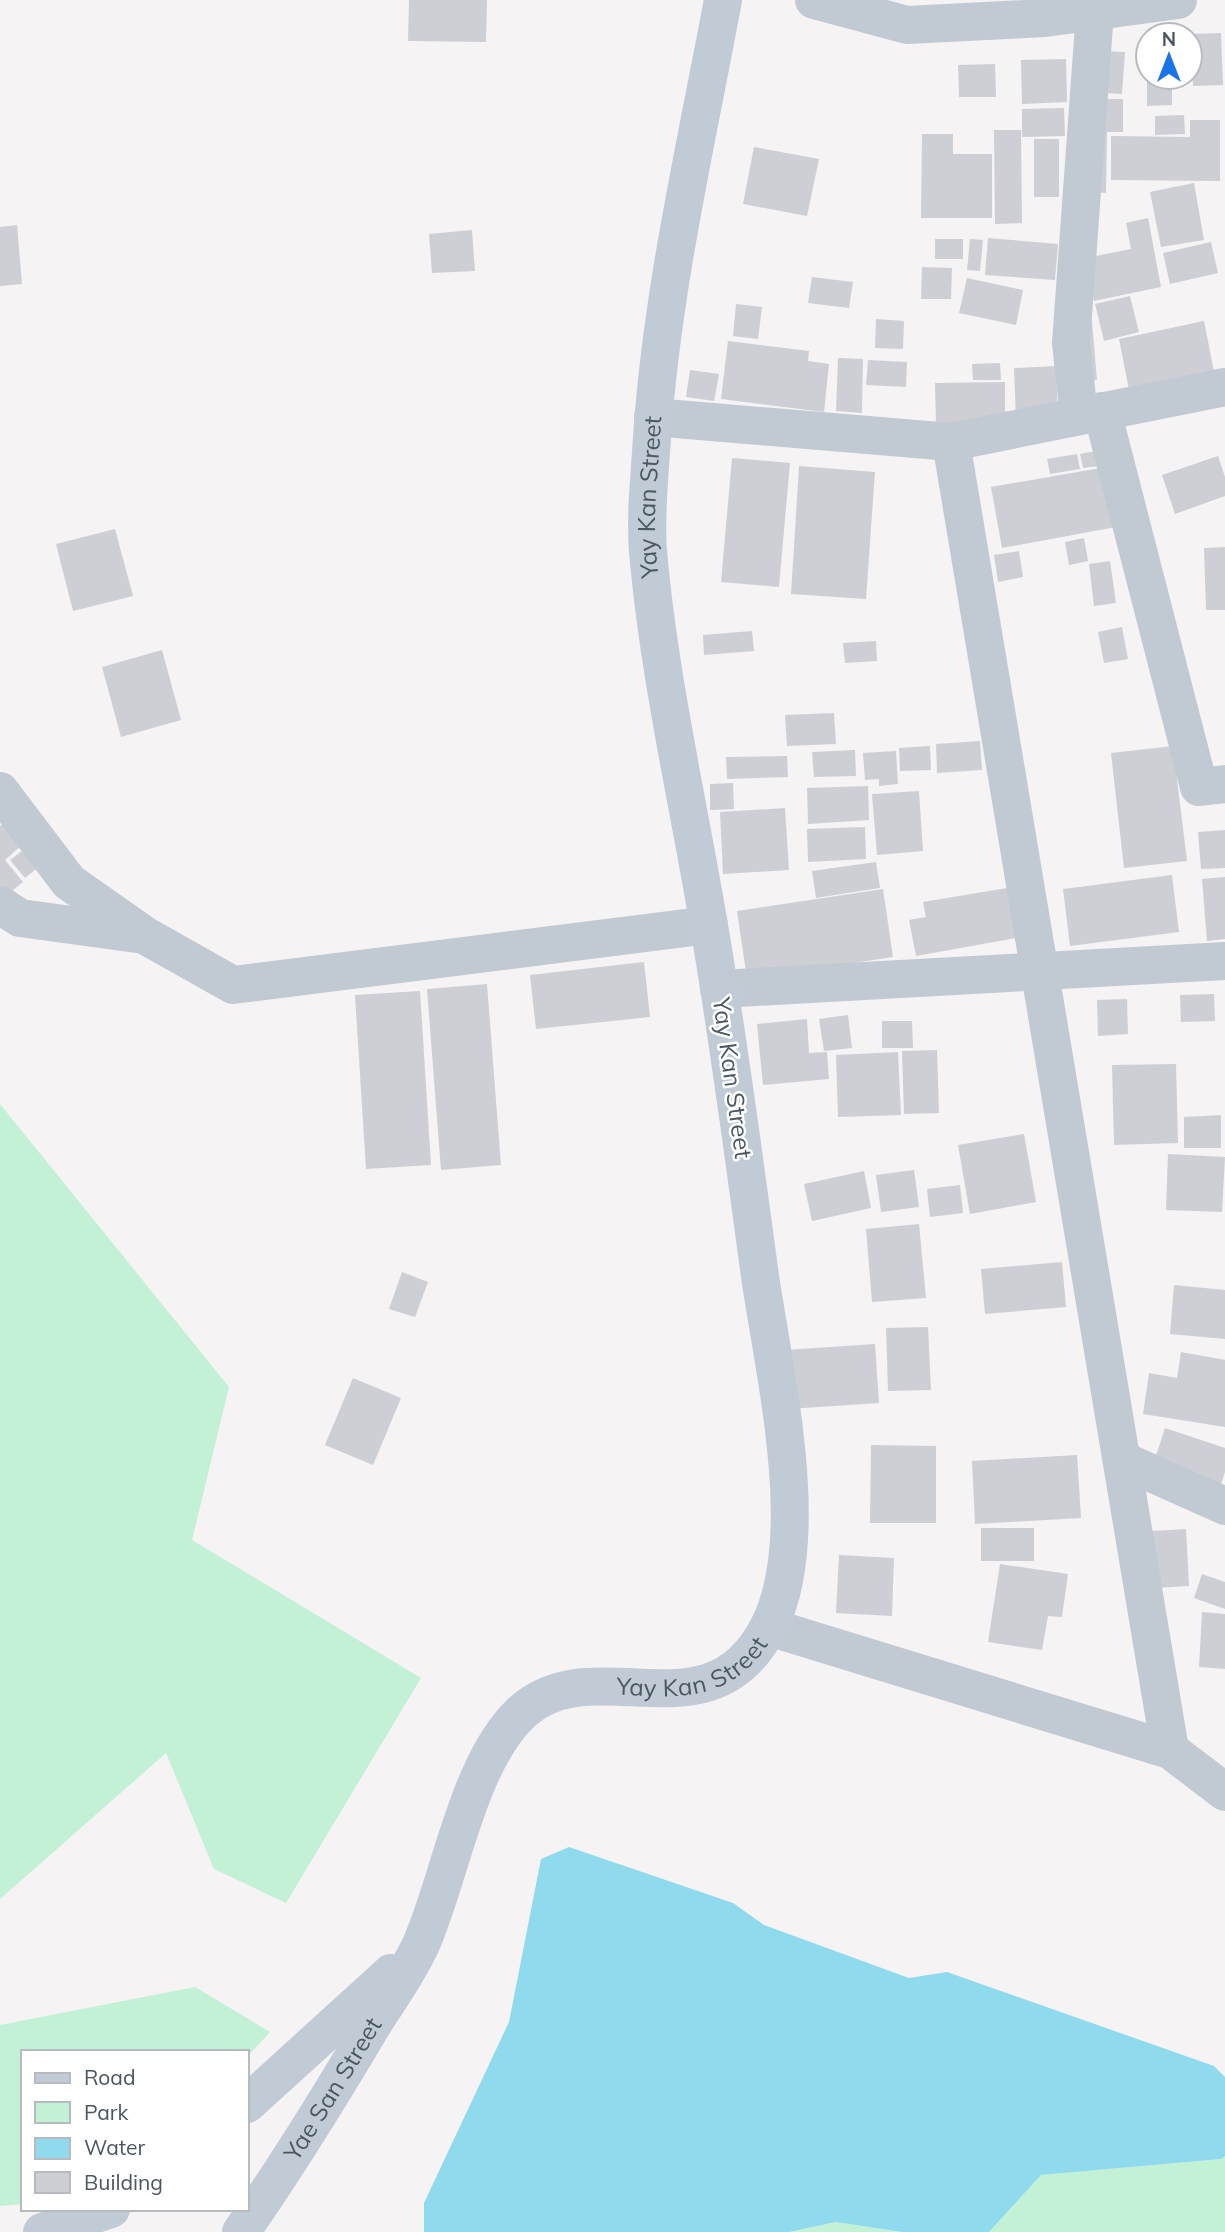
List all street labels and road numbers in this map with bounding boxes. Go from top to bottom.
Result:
street label: Yay Kan Street [631,415,668,581]
street label: Yay Kan Street [707,994,759,1160]
street label: Yay Kan Street [615,1630,773,1702]
street label: Yae San Street [276,2011,387,2167]

